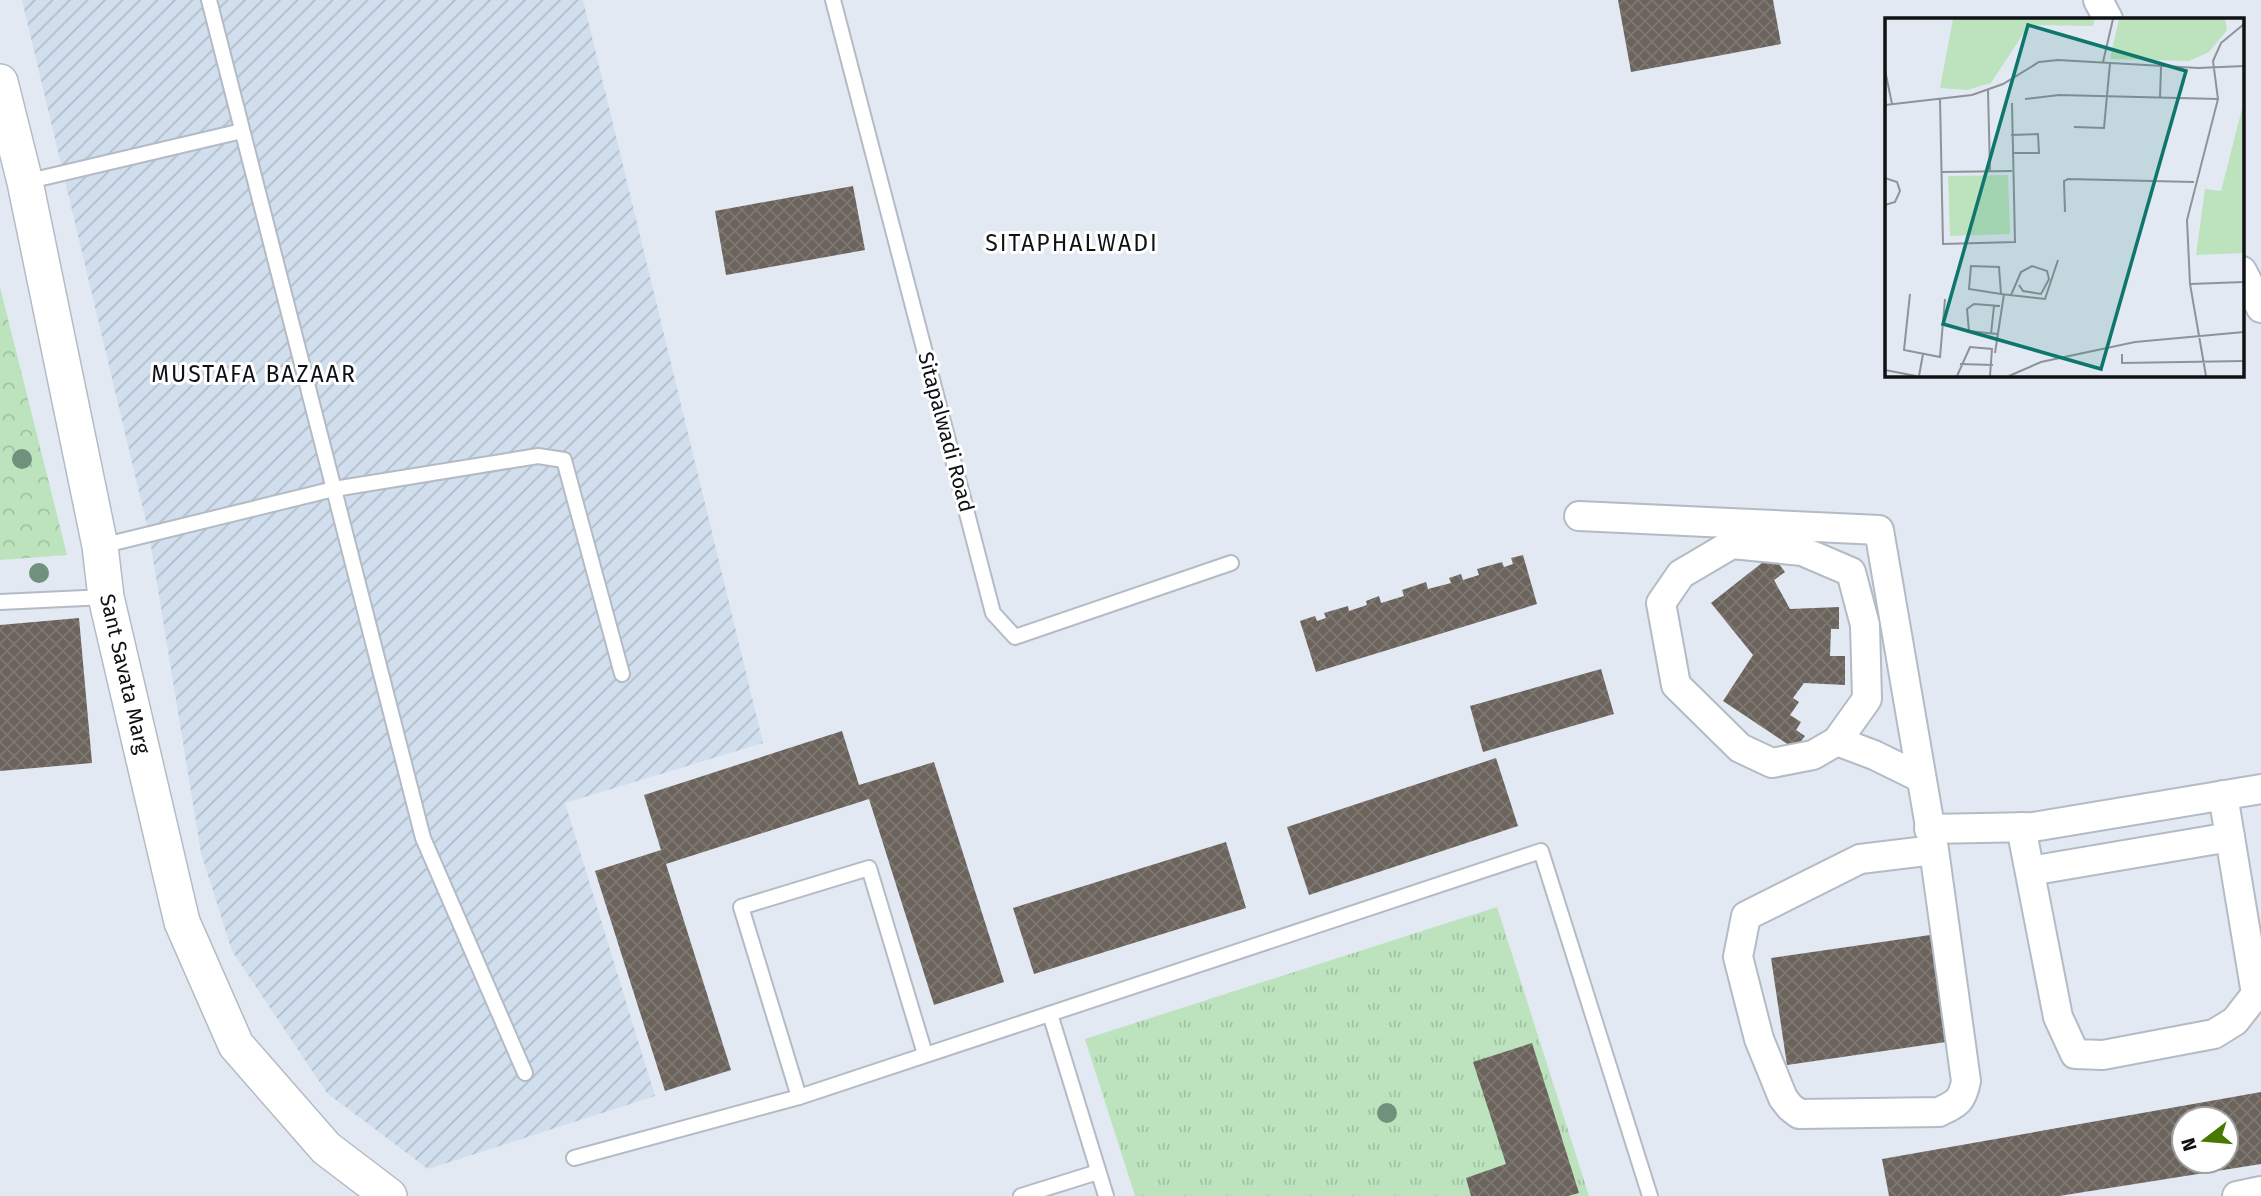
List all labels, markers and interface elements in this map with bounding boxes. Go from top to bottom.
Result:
inset map [1885,18,2244,376]
district label: SITAPHALWADI [985,229,1159,257]
street label: Sitapalwadi Road [912,349,980,515]
district label: MUSTAFA BAZAAR [151,360,357,388]
street label: Sant Savata Marg [94,592,156,756]
north arrow [2170,1105,2240,1175]
text: N [2176,1135,2202,1154]

